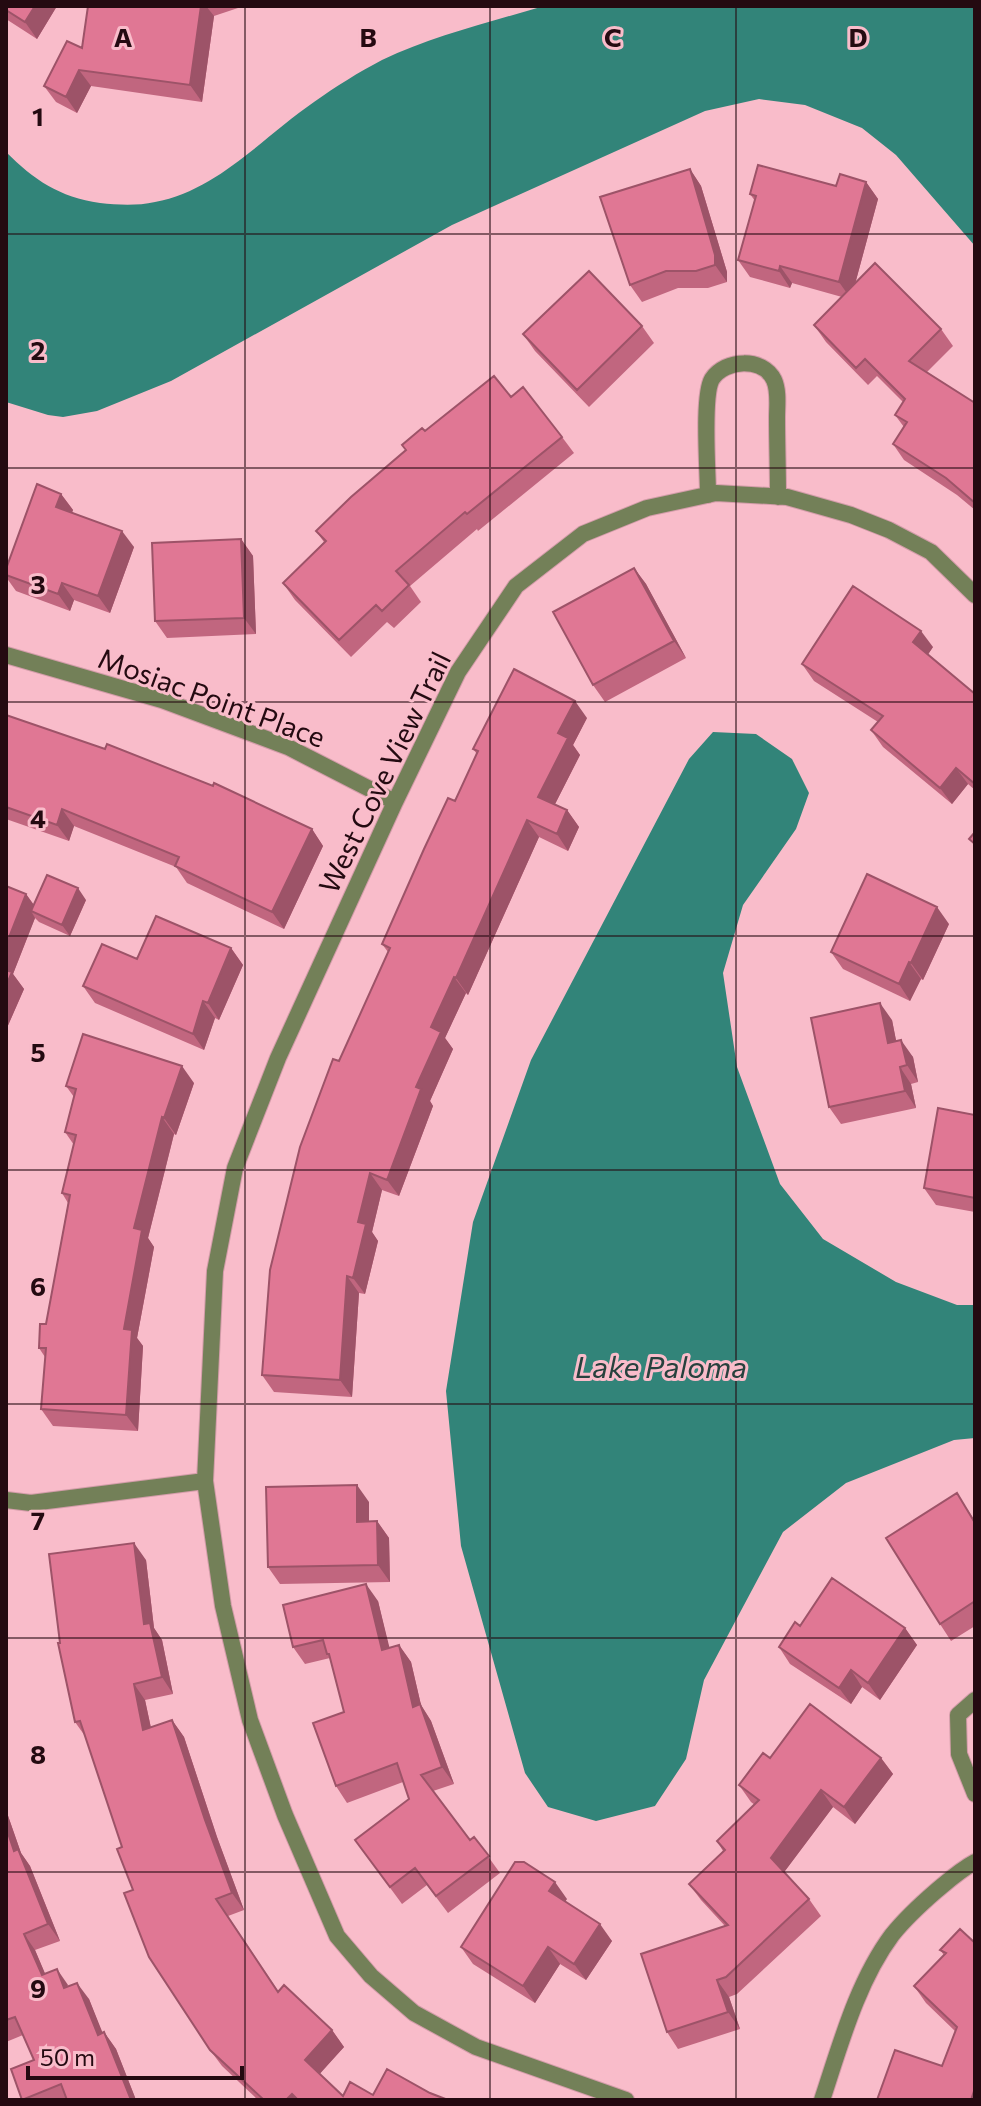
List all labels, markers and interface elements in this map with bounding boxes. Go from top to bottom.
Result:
text: A [114,21,133,52]
text: B [359,21,377,52]
text: C [604,21,622,52]
text: D [848,21,868,52]
text: 1 [32,100,44,131]
text: 2 [31,334,45,365]
text: 3 [30,568,46,599]
street label: Mosiac Point Place [94,640,330,754]
street label: West Cove View Trail [311,646,457,898]
text: 4 [30,802,46,833]
text: 5 [30,1036,46,1067]
text: 6 [30,1270,46,1301]
water label: Lake Paloma [575,1347,747,1384]
text: 7 [31,1504,45,1535]
text: 8 [30,1738,46,1769]
text: 9 [30,1972,46,2003]
scale bar [28,2030,242,2080]
text: 50 m [40,2042,95,2071]

